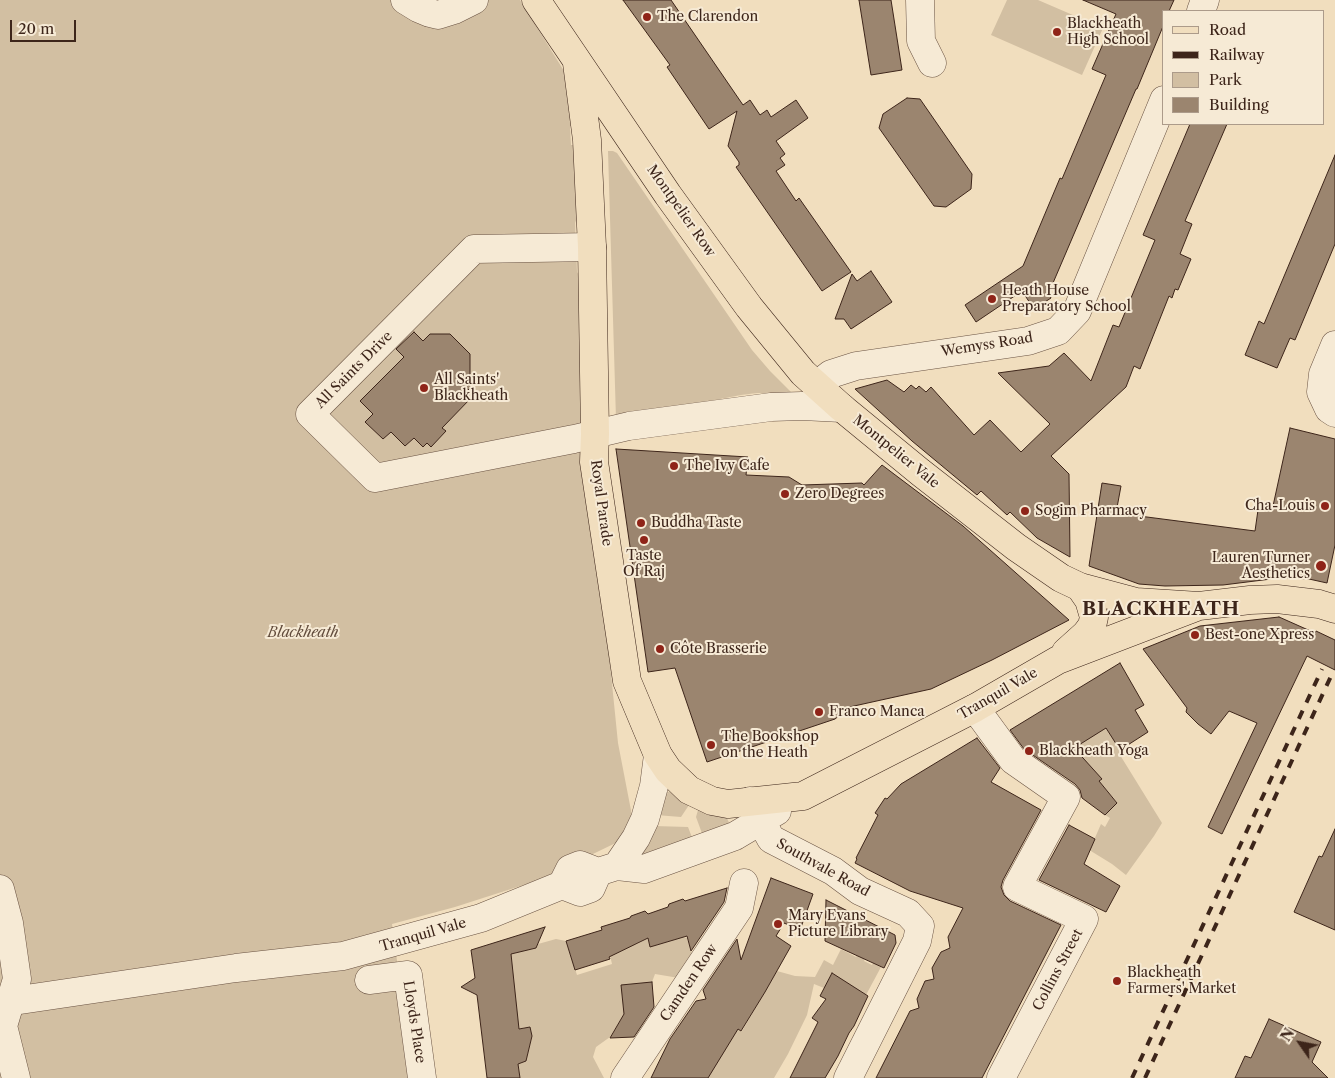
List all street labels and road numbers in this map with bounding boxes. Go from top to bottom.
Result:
street label: Montpelier Row [643,162,719,260]
street label: All Saints Drive [312,328,396,412]
street label: Wemyss Road [940,329,1034,361]
street label: Montpelier Vale [849,412,943,492]
street label: Royal Parade [587,459,615,547]
street label: Tranquil Vale [955,664,1041,724]
street label: Southvale Road [774,835,872,901]
street label: Tranquil Vale [378,915,468,955]
street label: Collins Street [1029,926,1087,1014]
street label: Camden Row [657,941,721,1025]
street label: Lloyds Place [399,980,429,1064]

